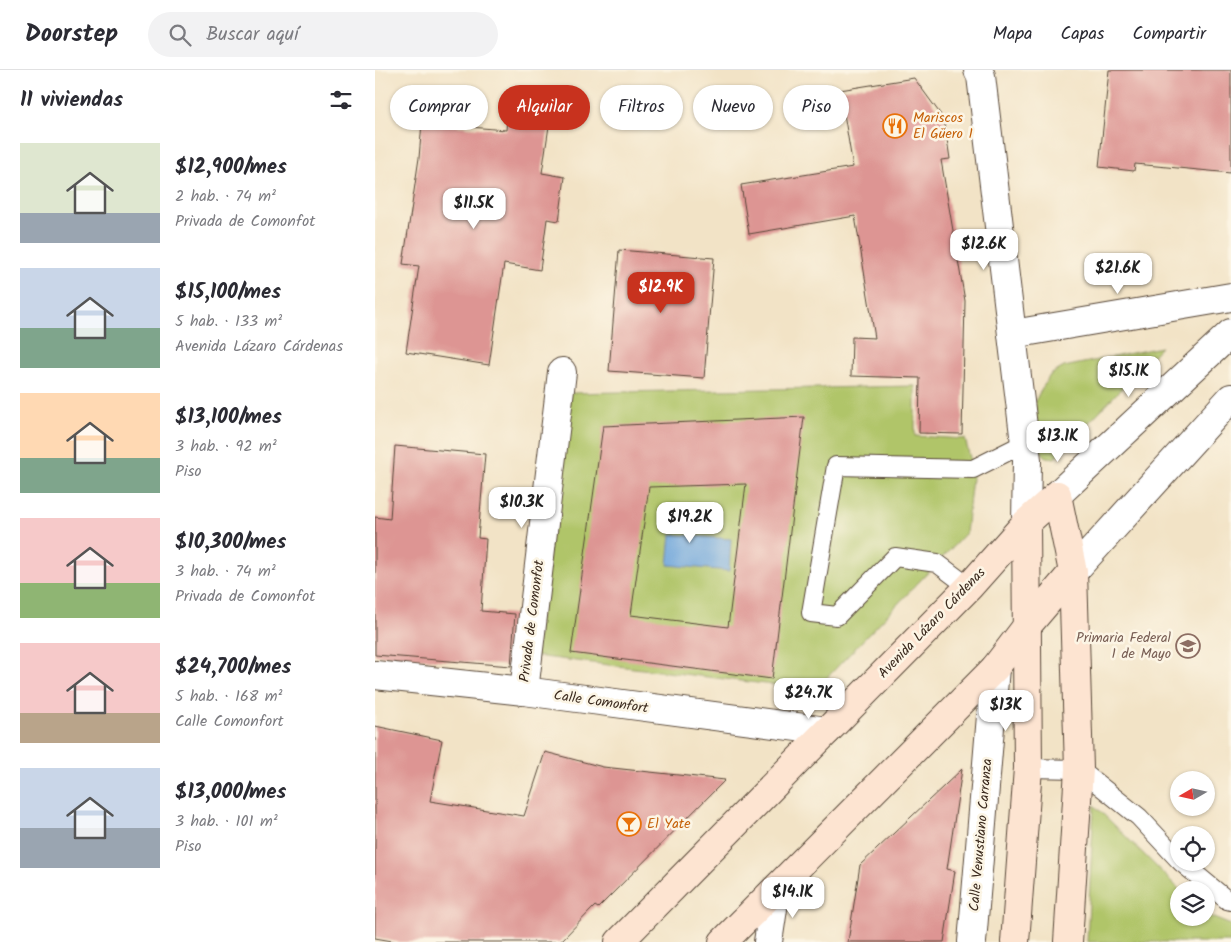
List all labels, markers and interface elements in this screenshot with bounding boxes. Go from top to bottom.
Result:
search box [148,12,498,57]
text: Doorstep [25,15,118,54]
text: Buscar aquí [206,20,298,50]
text: Mapa [993,20,1033,49]
text: Capas [1061,20,1105,49]
text: Compartir [1133,20,1206,49]
icon: search [166,21,194,49]
text: 11 viviendas [20,84,123,117]
chip: Comprar [390,85,488,130]
chip: Alquilar [498,85,590,130]
chip: Filtros [600,85,683,130]
chip: Nuevo [693,85,773,130]
chip: Piso [783,85,849,130]
icon: filters [327,86,355,114]
place label: Mariscos El Güero 1 [913,107,973,145]
restaurant icon: Mariscos El Güero 1 [882,113,908,139]
text: $12,900/mes [175,151,287,184]
icon: home [60,163,120,223]
text: 2 hab. · 74 m² [175,184,276,209]
pin: $11.5K [433,188,515,230]
text: $11.5K [454,191,494,216]
text: Privada de Comonfot [175,209,315,234]
pin: $12.6K [943,228,1025,271]
text: $12.6K [961,232,1007,257]
pin: $21.6K [1077,252,1159,295]
text: $21.6K [1095,256,1141,281]
pin: $12.9K [620,272,702,314]
text: $12.9K [638,275,684,300]
text: $15,100/mes [175,276,281,309]
icon: home [60,288,120,348]
text: 5 hab. · 133 m² [175,309,282,334]
text: Avenida Lázaro Cárdenas [175,334,343,359]
pin: $15.1K [1088,356,1170,398]
text: $15.1K [1109,359,1149,384]
text: $13,100/mes [175,401,282,434]
icon: home [60,413,120,473]
pin: $13.1K [1017,420,1099,463]
text: $13.1K [1037,424,1079,449]
text: 3 hab. · 92 m² [175,434,277,459]
text: Piso [175,459,202,484]
pin: $10.3K [481,486,563,529]
text: $10.3K [500,490,544,515]
pin: $19.2K [649,502,731,544]
text: $19.2K [667,505,713,530]
text: $10,300/mes [175,526,286,559]
icon: home [60,538,120,598]
street label: Privada de Comonfot [514,558,550,683]
text: 3 hab. · 74 m² [175,559,276,584]
street label: Avenida Lázaro Cárdenas [873,562,991,684]
text: Privada de Comonfot [175,584,315,609]
place label: Primaria Federal 1 de Mayo [1076,627,1172,665]
school or university icon: Primaria Federal 1 de Mayo [1175,633,1201,659]
text: $24,700/mes [175,651,291,684]
icon: home [60,663,120,723]
pin: $24.7K [768,678,850,720]
text: $24.7K [785,681,833,706]
text: 5 hab. · 168 m² [175,684,283,709]
street label: Calle Comonfort [552,684,650,720]
pin: $13K [976,690,1036,732]
text: $13K [990,693,1022,718]
text: Calle Comonfort [175,709,284,734]
street label: Calle Venustiano Carranza [963,758,999,912]
north arrow [1170,771,1215,816]
map controls [1170,771,1215,926]
text: $13,000/mes [175,776,286,809]
icon: home [60,788,120,848]
text: 3 hab. · 101 m² [175,809,278,834]
bar icon: El Yate [616,811,642,837]
place label: El Yate [647,813,691,835]
button: locate [1170,826,1215,871]
text: Piso [175,834,202,859]
pin: $14.1K [752,876,834,919]
text: $14.1K [772,880,814,905]
button: layers [1170,881,1215,926]

